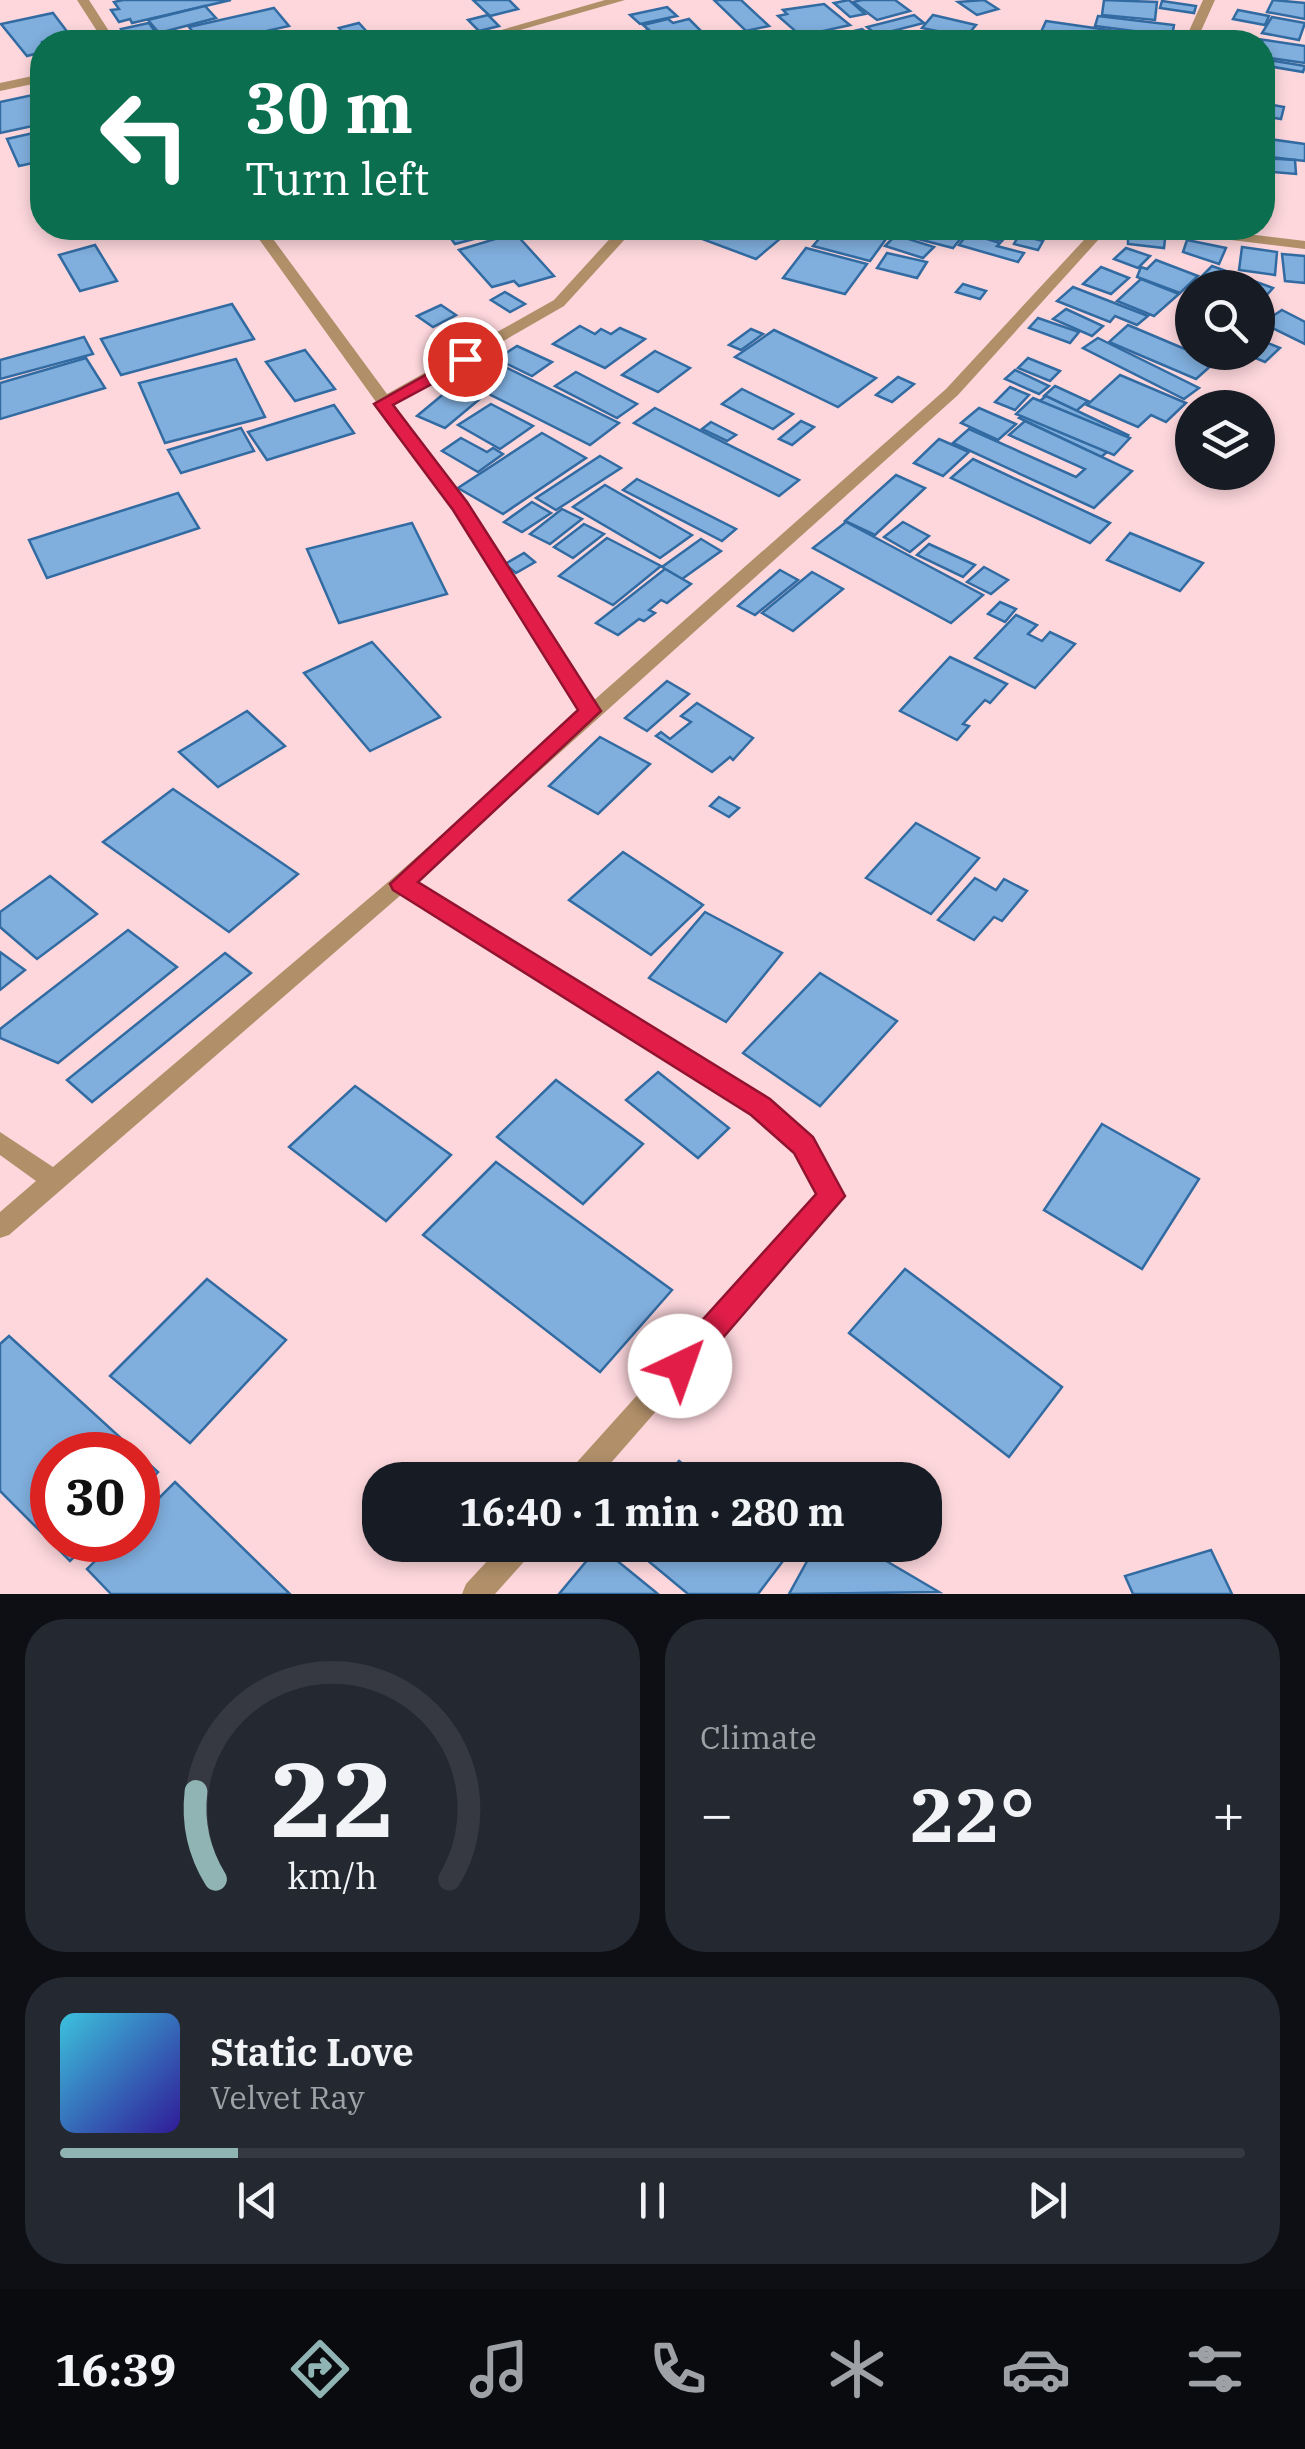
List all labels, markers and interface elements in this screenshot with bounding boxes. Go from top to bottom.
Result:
text: 30 m [245,61,413,152]
icon: left [80,70,210,200]
text: Turn left [245,149,429,207]
map controls [1175,270,1275,490]
button: search [1175,270,1275,370]
pin [423,317,508,402]
icon: arrive [438,332,493,387]
button: layers [1175,390,1275,490]
position arrow [628,1314,732,1418]
speed limit sign: 30 [30,1432,160,1562]
text: 16:40 · 1 min · 280 m [459,1487,845,1536]
text: Climate [700,1716,817,1758]
text: 22 [270,1730,395,1866]
text: 22° [910,1765,1035,1863]
text: − [700,1778,733,1849]
text: + [1212,1778,1245,1849]
text: km/h [287,1852,378,1899]
text: Static Love [210,2027,414,2076]
text: Velvet Ray [210,2076,365,2118]
icon: previous [230,2173,285,2228]
icon: pause [625,2173,680,2228]
icon: next [1020,2173,1075,2228]
icon: directions [285,2334,355,2404]
icon: music [464,2334,534,2404]
icon: phone [643,2334,713,2404]
icon: climate [822,2334,892,2404]
icon: car [1001,2334,1071,2404]
icon: filters [1180,2334,1250,2404]
text: 16:39 [55,2340,176,2398]

